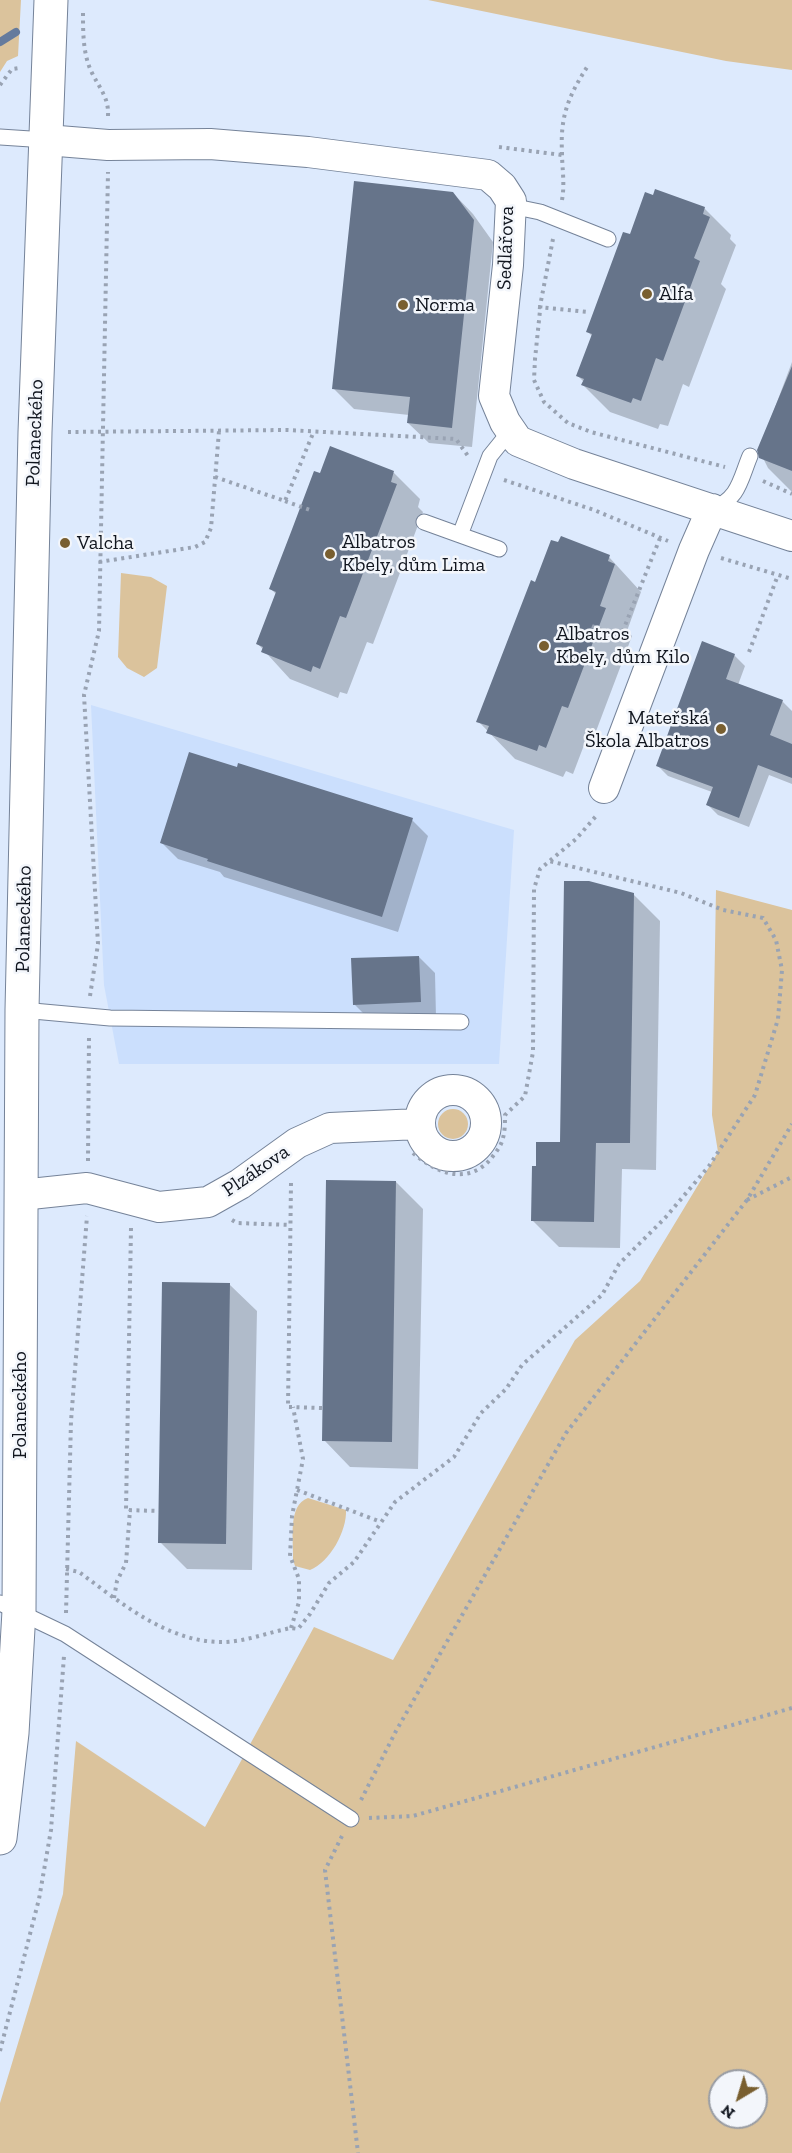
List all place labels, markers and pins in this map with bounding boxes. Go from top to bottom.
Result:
place label: Alfa [659,282,693,306]
marker: Alfa [640,287,654,301]
place label: Norma [415,293,475,317]
marker: Norma [396,298,410,312]
place label: Albatros Kbely, dům Lima [342,530,485,577]
place label: Valcha [77,531,134,555]
marker: Valcha [58,536,72,550]
marker: Albatros Kbely, dům Lima [323,547,337,561]
place label: Albatros Kbely, dům Kilo [556,622,690,669]
marker: Albatros Kbely, dům Kilo [537,639,551,653]
place label: Mateřská Škola Albatros [585,706,709,753]
marker: Mateřská Škola Albatros [714,722,728,736]

